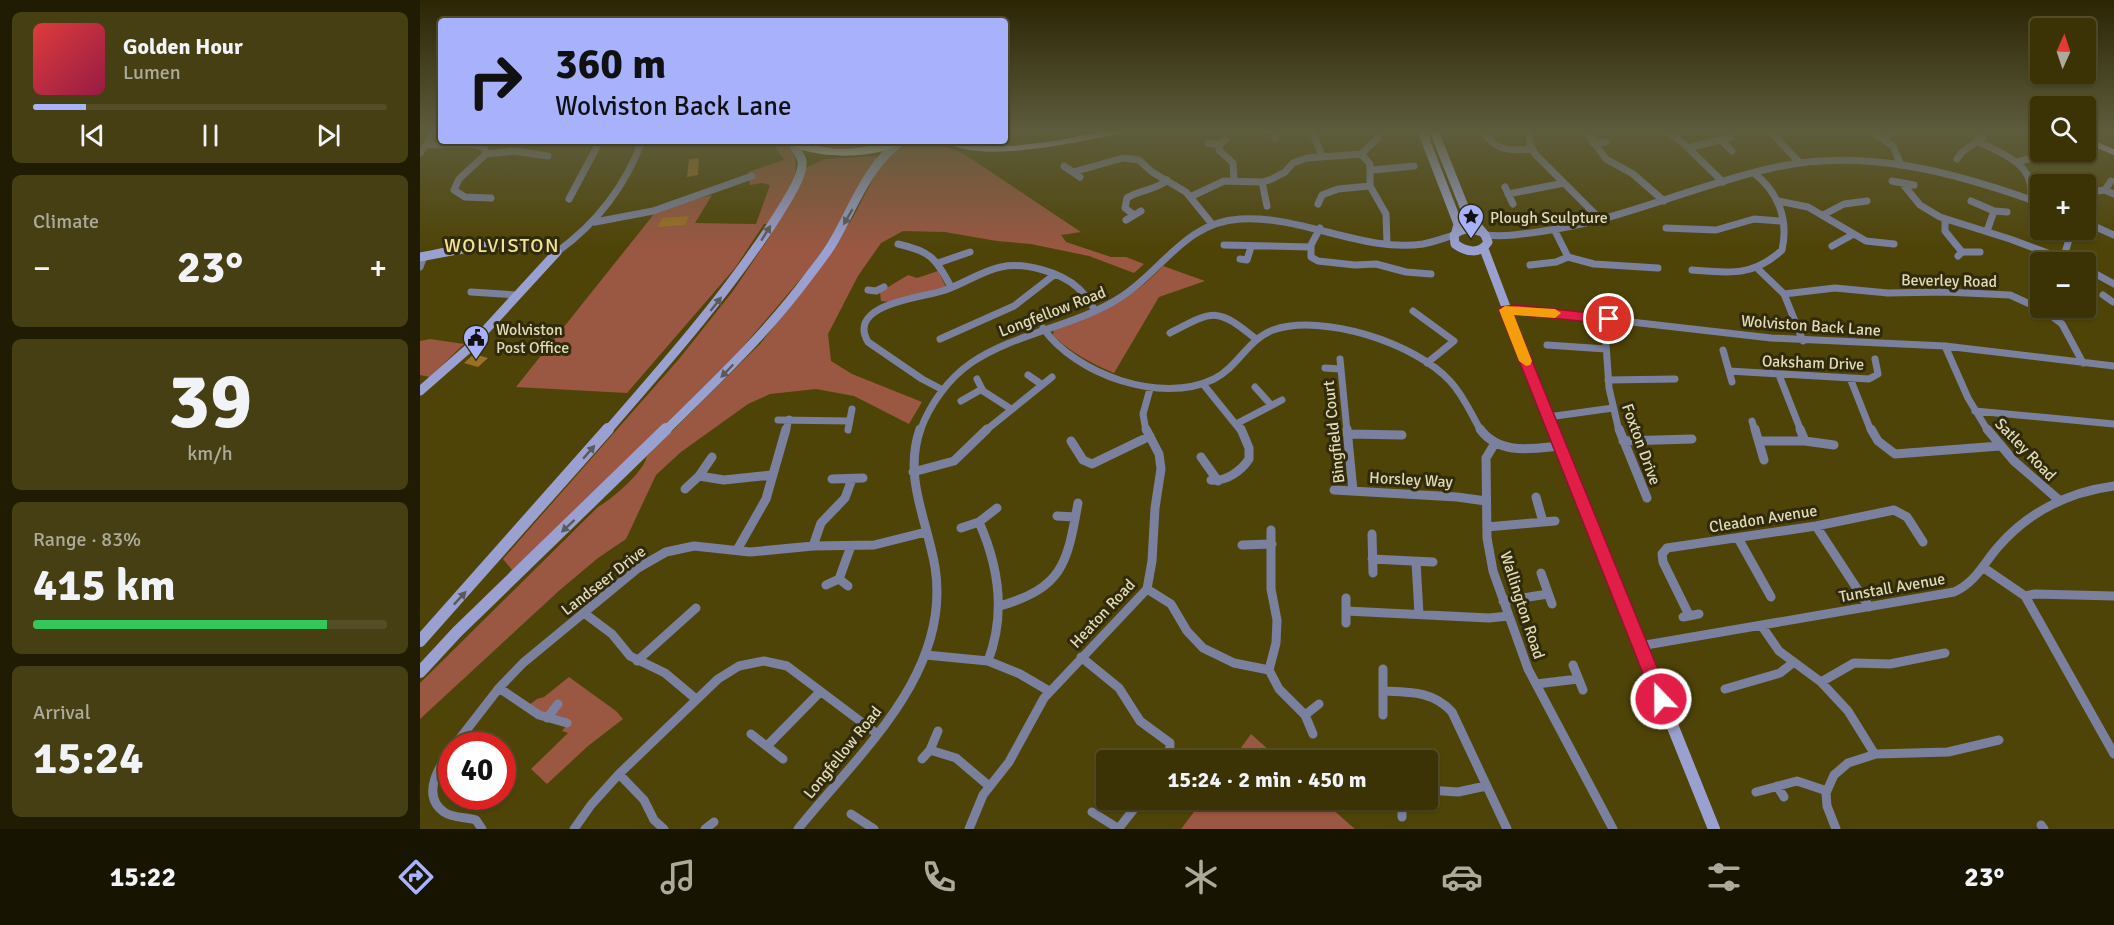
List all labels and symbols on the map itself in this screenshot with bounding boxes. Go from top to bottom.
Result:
north arrow [2030,18,2096,84]
place icon: Plough Sculpture [1456,202,1486,240]
place label: Plough Sculpture [1490,208,1608,228]
one-way arrow [843,209,853,226]
one-way arrow [761,225,772,241]
district label: WOLVISTON [444,233,560,258]
street label: Beverley Road [1901,270,1997,292]
street label: Longfellow Road [996,282,1109,342]
pin [1583,293,1634,344]
one-way arrow [709,296,722,312]
street label: Wolviston Back Lane [1740,311,1882,341]
place label: Wolviston Post Office [496,320,569,358]
public building icon: Wolviston Post Office [461,323,491,361]
street label: Oaksham Drive [1761,351,1864,375]
one-way arrow [721,364,735,378]
street label: Bingfield Court [1319,379,1349,484]
street label: Foxton Drive [1617,401,1665,488]
street label: Satley Road [1990,414,2060,485]
one-way arrow [582,445,595,460]
street label: Horsley Way [1369,468,1454,492]
street label: Cleadon Avenue [1708,501,1819,537]
one-way arrow [561,518,575,532]
street label: Landseer Drive [557,542,650,620]
street label: Wallington Road [1495,549,1549,662]
street label: Tunstall Avenue [1837,569,1947,607]
street label: Heaton Road [1066,575,1140,652]
one-way arrow [452,591,466,605]
position arrow [1629,667,1693,731]
street label: Longfellow Road [799,702,886,803]
speed limit sign: 40 [438,732,516,810]

